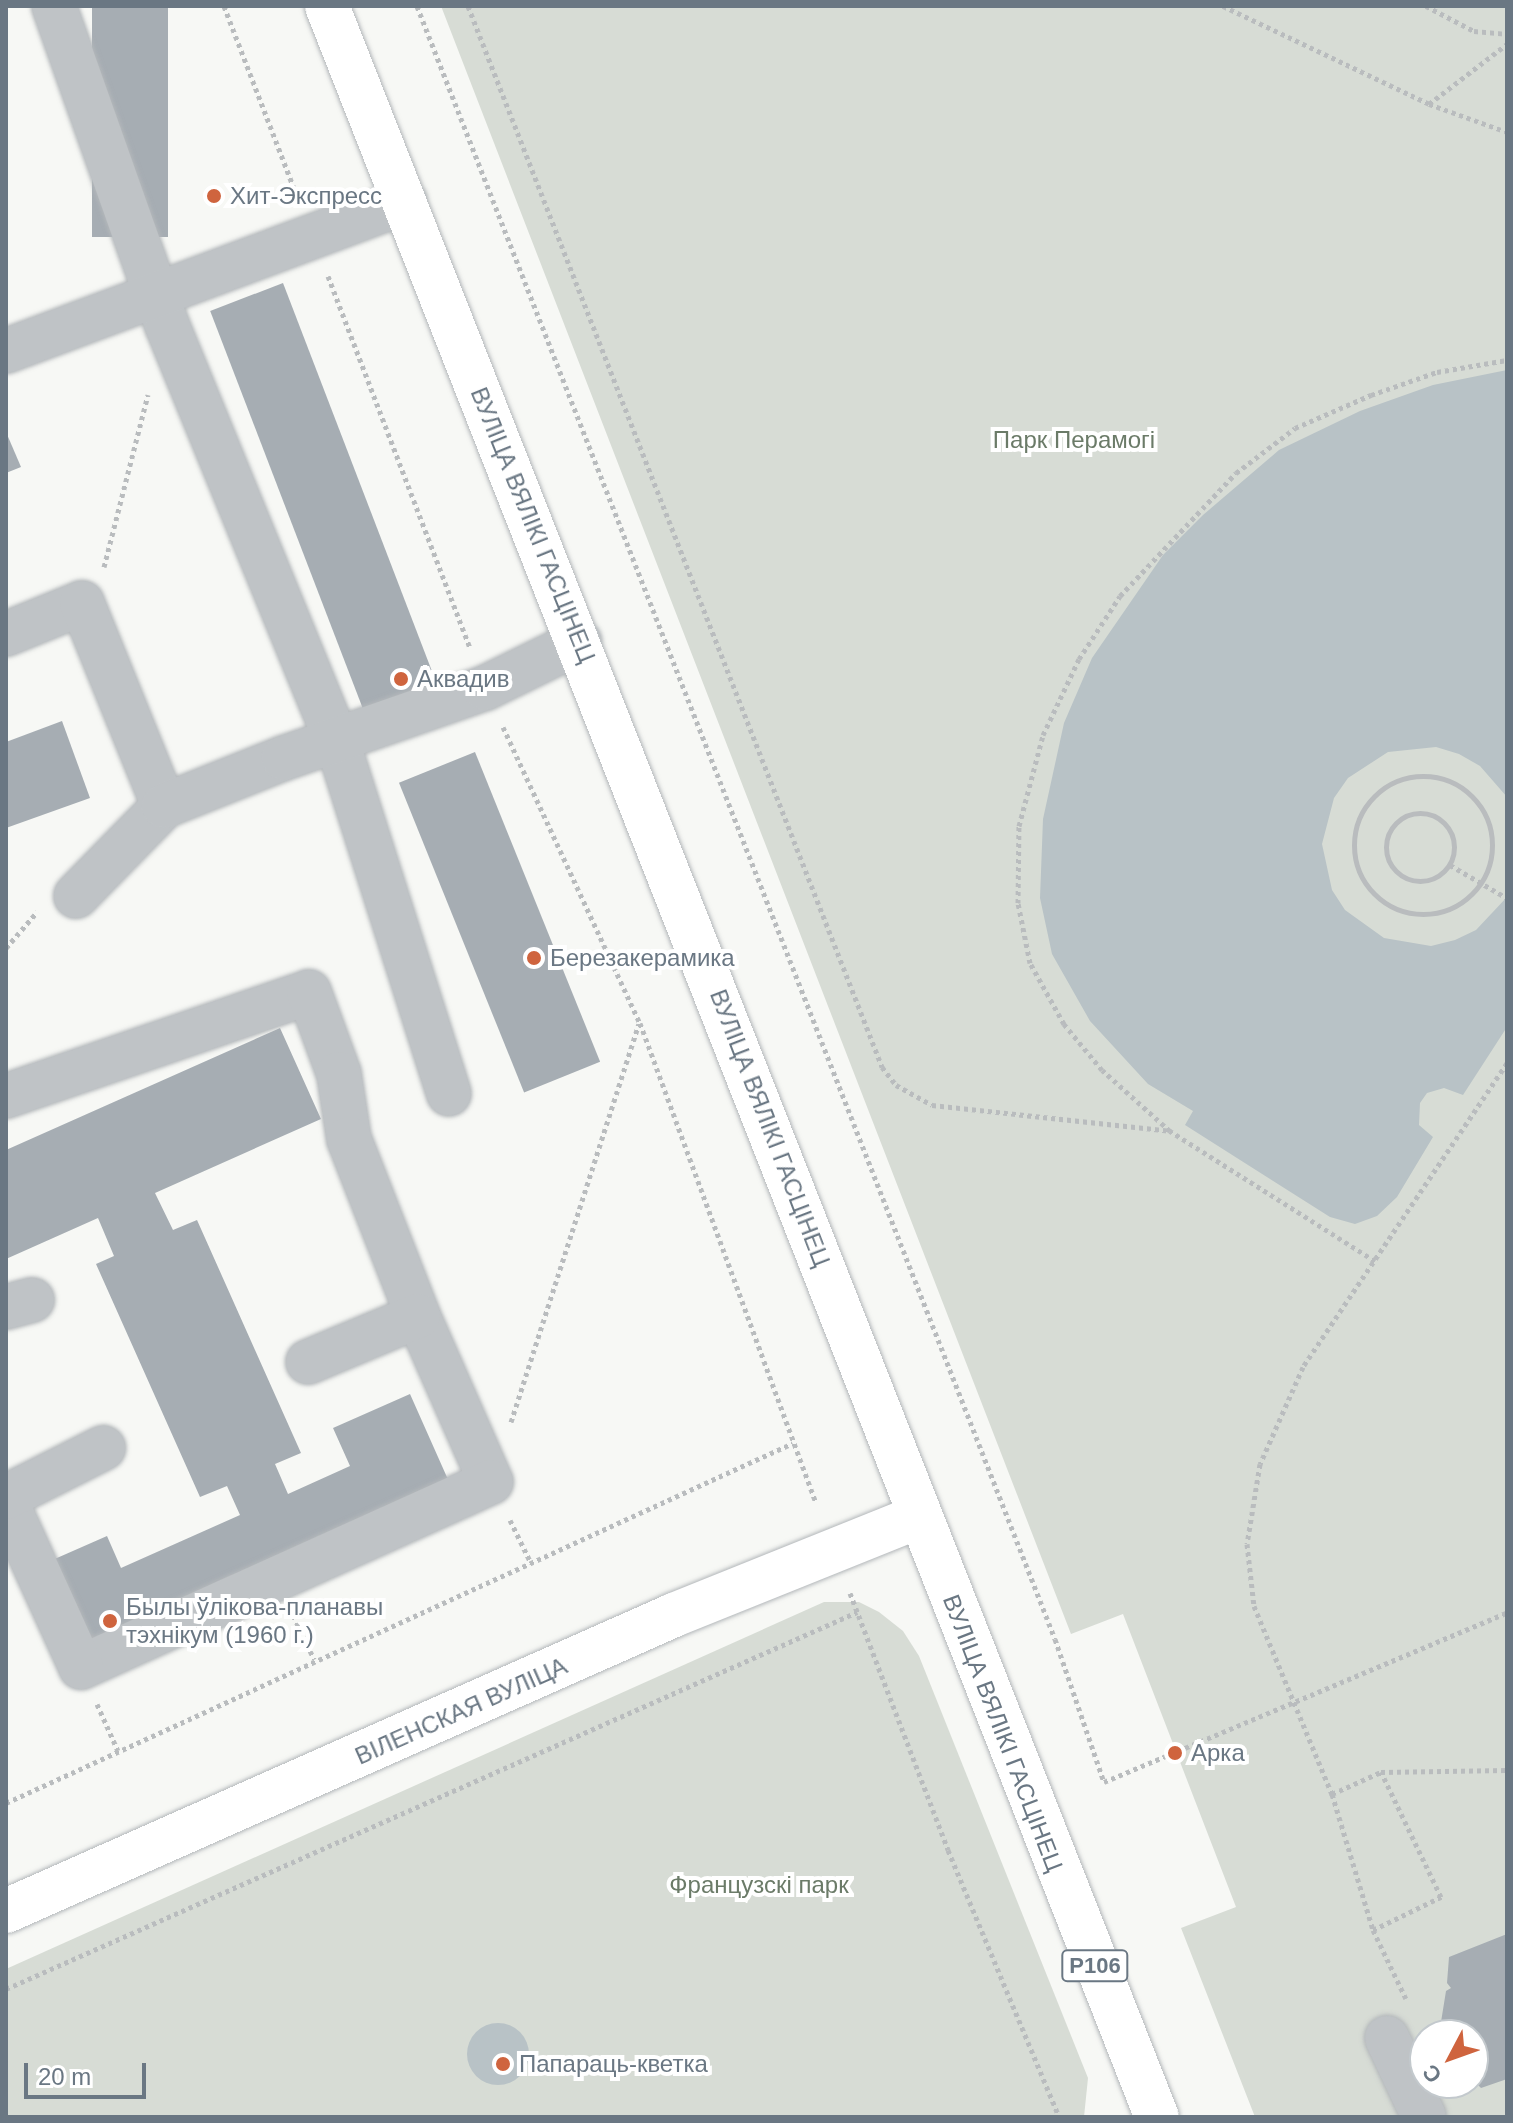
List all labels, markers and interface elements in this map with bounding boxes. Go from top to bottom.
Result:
place label: Хит-Экспресс [230,182,382,210]
marker: Хит-Экспресс [205,187,223,205]
street label: ВУЛІЦА ВЯЛІКІ ГАСЦІНЕЦ [464,383,602,667]
park label: Парк Перамогі [993,426,1155,454]
place label: Аквадив [417,665,509,693]
marker: Аквадив [392,670,410,688]
place label: Березакерамика [550,944,735,972]
marker: Березакерамика [525,949,543,967]
street label: ВУЛІЦА ВЯЛІКІ ГАСЦІНЕЦ [704,985,836,1271]
street label: ВУЛІЦА ВЯЛІКІ ГАСЦІНЕЦ [937,1590,1069,1876]
place label: Былы ўлікова-планавы тэхнікум (1960 г.) [126,1593,383,1649]
marker: Былы ўлікова-планавы тэхнікум (1960 г.) [101,1612,119,1630]
street label: ВІЛЕНСКАЯ ВУЛІЦА [351,1651,571,1771]
place label: Арка [1191,1739,1245,1767]
marker: Арка [1166,1744,1184,1762]
park label: Французскі парк [669,1871,849,1899]
road number: Р106 [1061,1948,1129,1984]
north arrow [1409,2019,1489,2099]
scale bar [28,2047,150,2097]
place label: Папараць-кветка [519,2050,708,2078]
marker: Папараць-кветка [494,2055,512,2073]
text: С [1417,2060,1447,2088]
text: 20 m [38,2063,91,2090]

